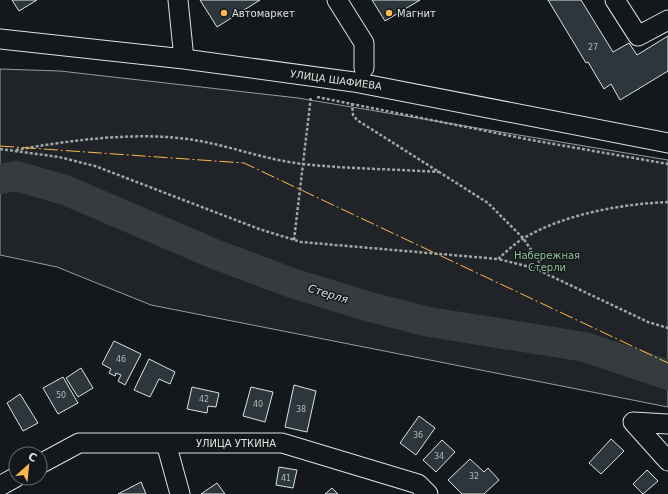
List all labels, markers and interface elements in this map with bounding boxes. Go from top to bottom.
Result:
marker: Автомаркет [219,8,229,18]
place label: Автомаркет [232,8,295,19]
marker: Магнит [384,8,394,18]
place label: Магнит [397,8,436,19]
house number: 27 [588,43,598,52]
street label: УЛИЦА ШАФИЕВА [289,68,383,92]
park label: Набережная Стерли [514,250,580,273]
water label: Стерля [306,282,350,306]
house number: 46 [116,355,126,364]
house number: 50 [56,391,66,400]
house number: 42 [199,395,209,404]
house number: 40 [253,400,263,409]
house number: 38 [296,405,306,414]
house number: 36 [413,431,423,440]
street label: УЛИЦА УТКИНА [196,438,276,449]
north arrow [8,446,48,486]
text: С [26,450,39,465]
house number: 34 [434,452,444,461]
house number: 32 [469,472,479,481]
house number: 41 [281,474,291,483]

